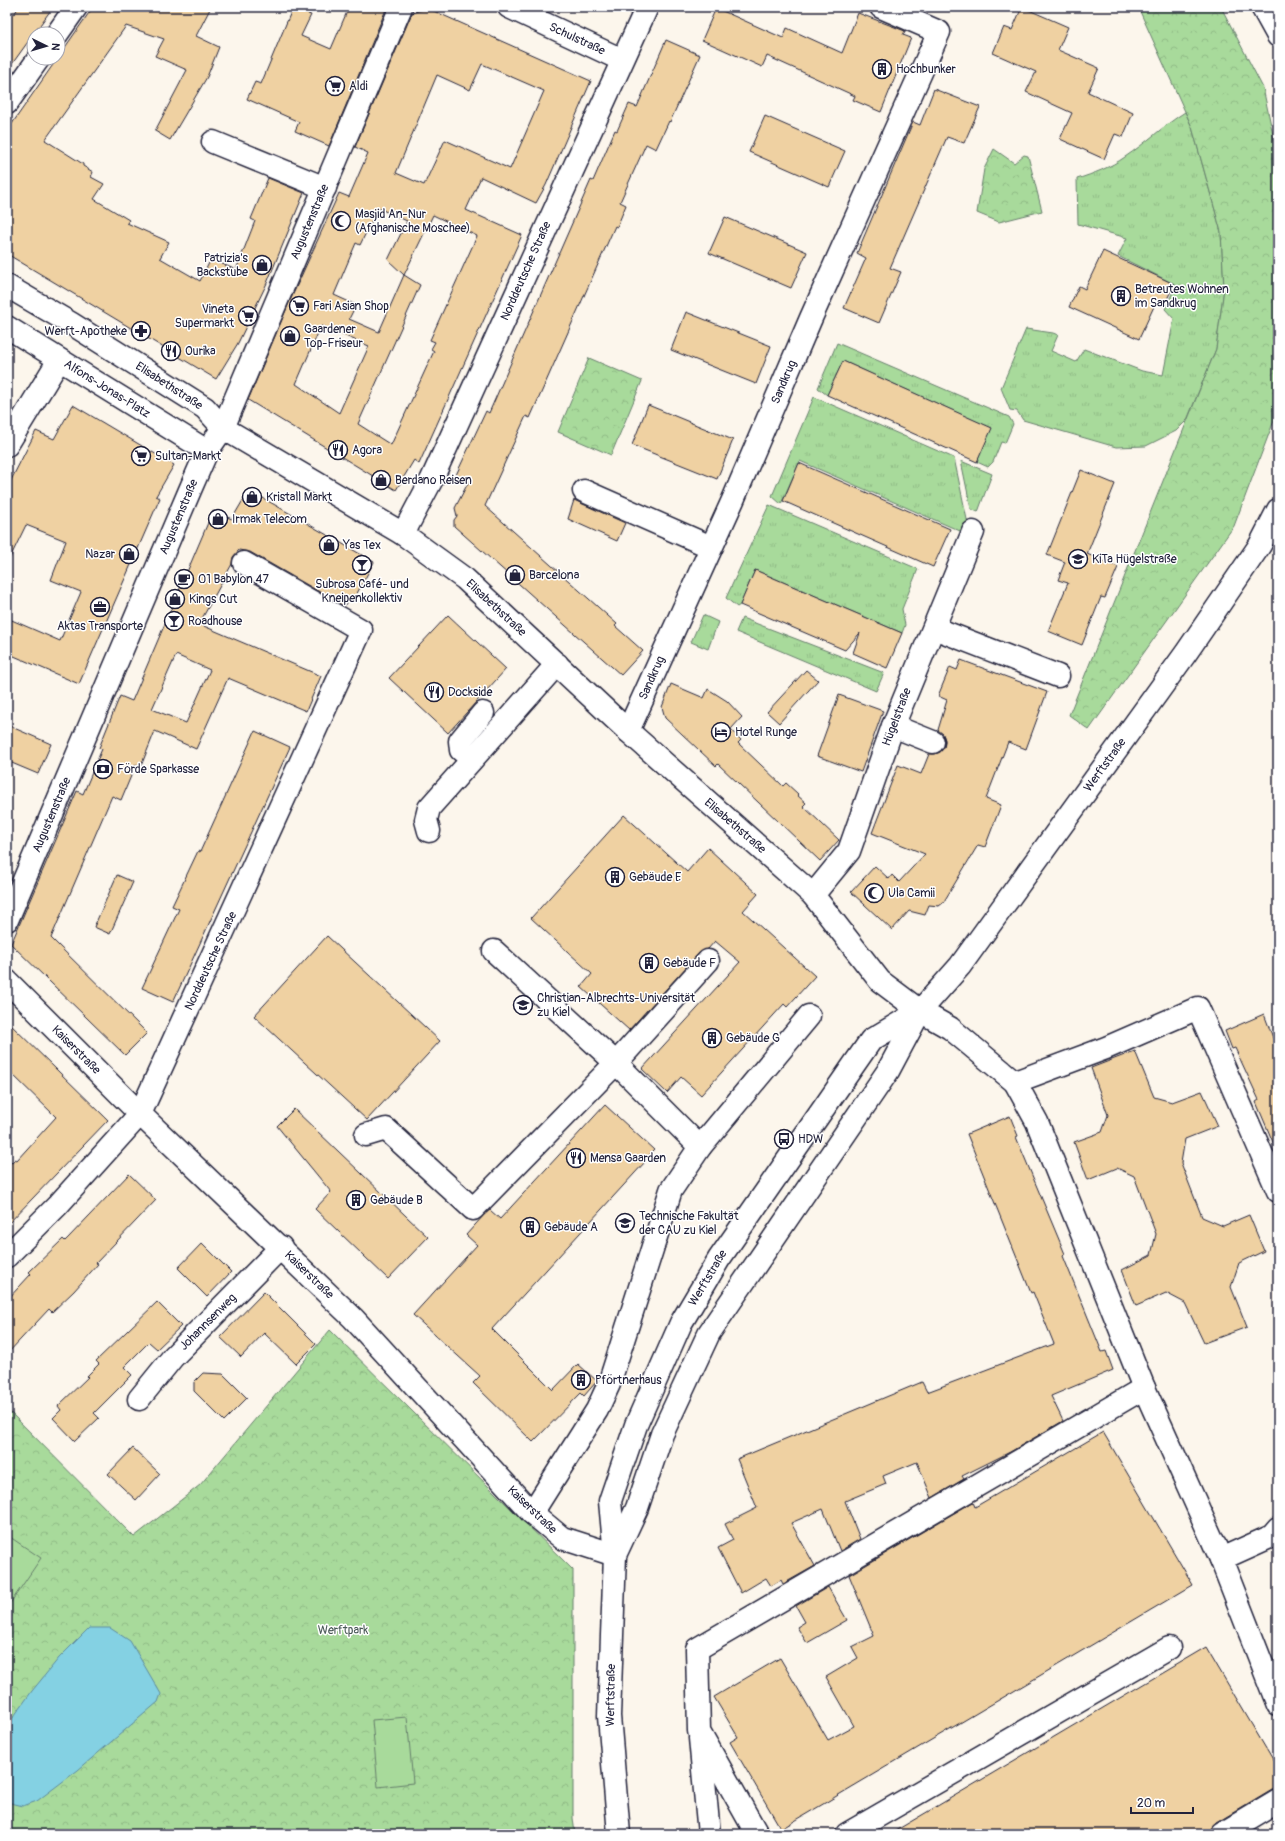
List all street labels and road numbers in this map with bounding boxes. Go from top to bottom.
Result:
street label: Schulstraße [547,19,607,59]
street label: Augustenstraße [287,182,333,262]
street label: Norddeutsche Straße [497,219,555,323]
street label: Alfons-Jonas-Platz [61,357,153,421]
street label: Sandkrug [768,358,800,406]
street label: Elisabethstraße [133,359,205,413]
street label: Augustenstraße [156,477,202,557]
street label: Elisabethstraße [463,576,529,640]
street label: Sandkrug [636,654,668,702]
street label: Hügelstraße [879,686,915,748]
street label: Werftstraße [1081,735,1130,795]
street label: Augustenstraße [29,775,75,855]
street label: Elisabethstraße [701,795,769,857]
street label: Norddeutsche Straße [182,909,240,1013]
street label: Kaiserstraße [48,1022,104,1078]
street label: Werftstraße [685,1247,731,1309]
street label: Kaiserstraße [281,1248,337,1302]
street label: Johannsenweg [176,1290,240,1354]
street label: Kaiserstraße [504,1483,560,1537]
street label: Werftstraße [603,1663,619,1726]

